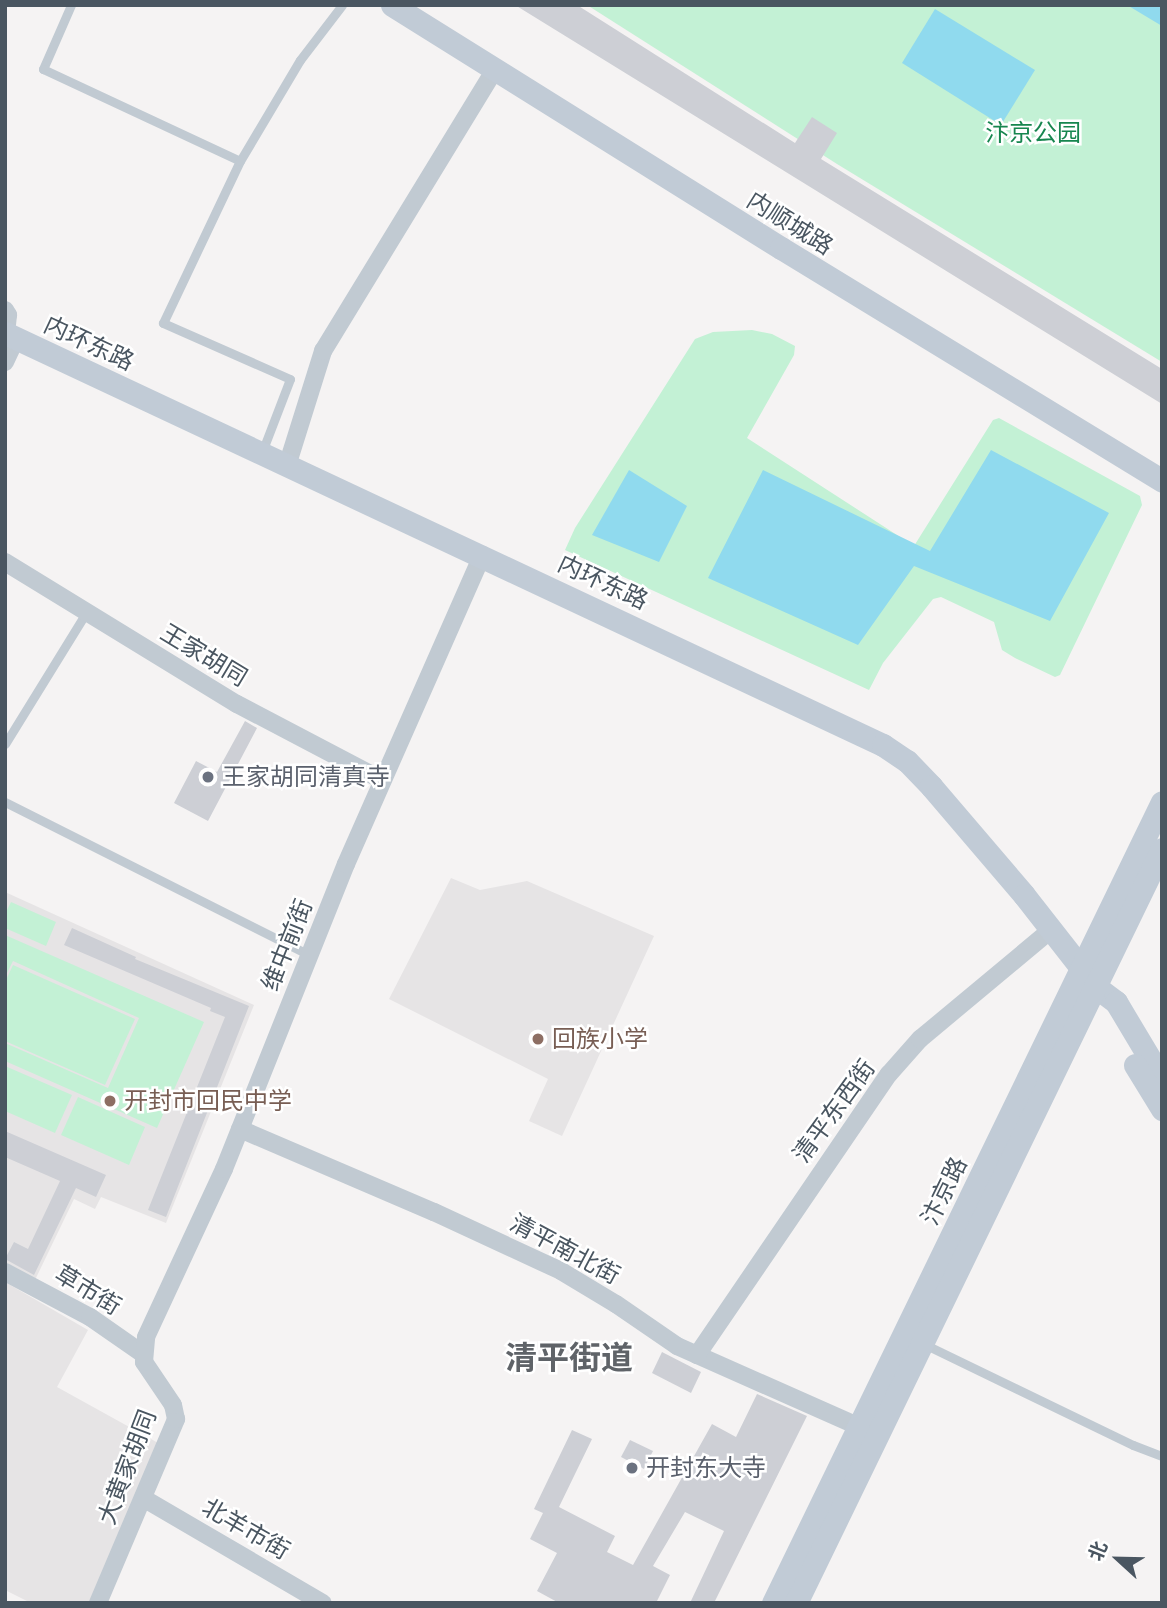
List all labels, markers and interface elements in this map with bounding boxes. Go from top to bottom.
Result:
park label: 汴京公园 [985,119,1081,147]
street label: 内顺城路 [742,185,838,261]
street label: 内环东路 [39,310,139,376]
street label: 内环东路 [553,549,653,615]
street label: 王家胡同 [155,618,253,692]
place label: 王家胡同清真寺 [222,763,390,791]
marker: 王家胡同清真寺 [200,769,216,785]
street label: 维中前街 [256,895,318,995]
place label: 回族小学 [552,1025,648,1053]
marker: 回族小学 [530,1031,546,1047]
street label: 清平东西街 [787,1054,881,1168]
place label: 开封市回民中学 [124,1087,292,1115]
marker: 开封市回民中学 [102,1093,118,1109]
street label: 汴京路 [915,1152,973,1230]
street label: 清平南北街 [505,1208,625,1290]
street label: 草市街 [50,1259,126,1321]
district label: 清平街道 [505,1339,633,1377]
street label: 大黄家胡同 [92,1406,162,1528]
place label: 开封东大寺 [646,1454,766,1482]
marker: 开封东大寺 [624,1460,640,1476]
street label: 北羊市街 [197,1493,295,1565]
north arrow [1083,1524,1153,1594]
text: 北 [1085,1538,1111,1564]

